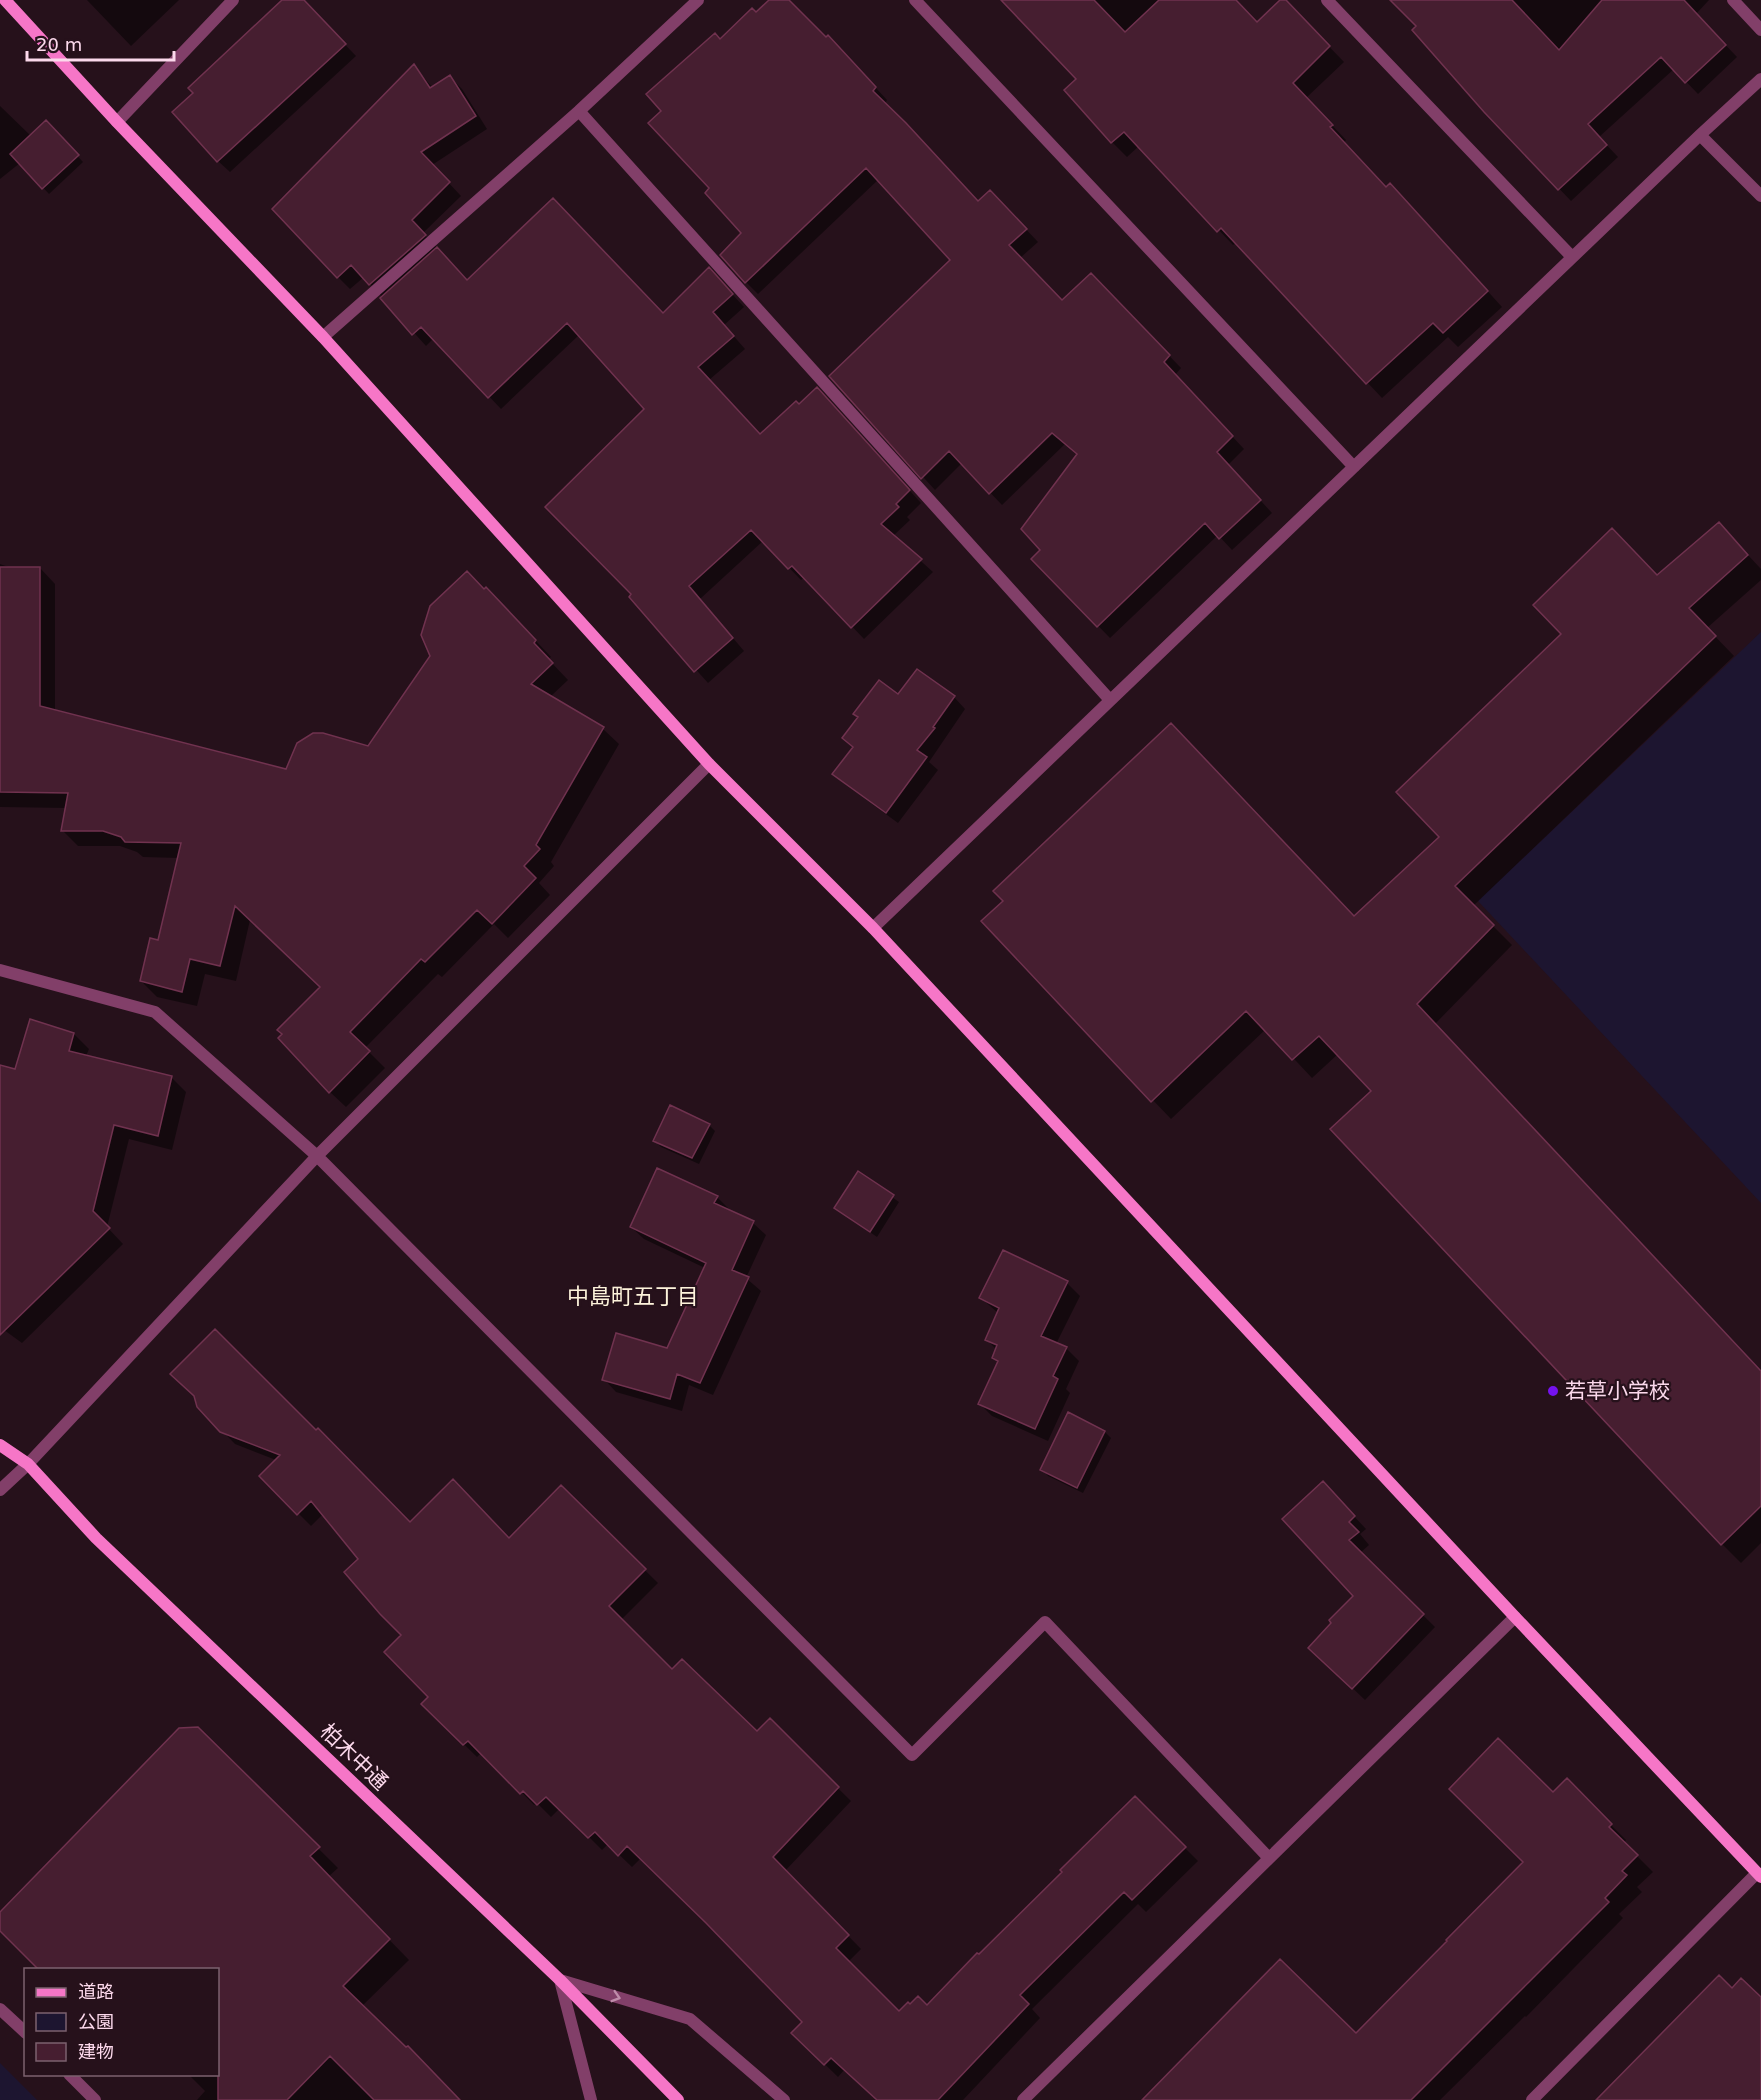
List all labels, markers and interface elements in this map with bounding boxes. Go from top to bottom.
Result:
scale bar [27,24,174,62]
text: 20 m [36,34,82,55]
district label: 中島町五丁目 [567,1284,699,1309]
place label: 若草小学校 [1565,1379,1670,1403]
marker: 若草小学校 [1546,1384,1560,1398]
street label: 柏木中通 [315,1719,393,1795]
legend [24,1968,219,2076]
text: 道路 [78,1981,114,2002]
one-way arrow [610,1990,621,2002]
text: 公園 [78,2011,114,2032]
text: 建物 [78,2041,114,2062]

